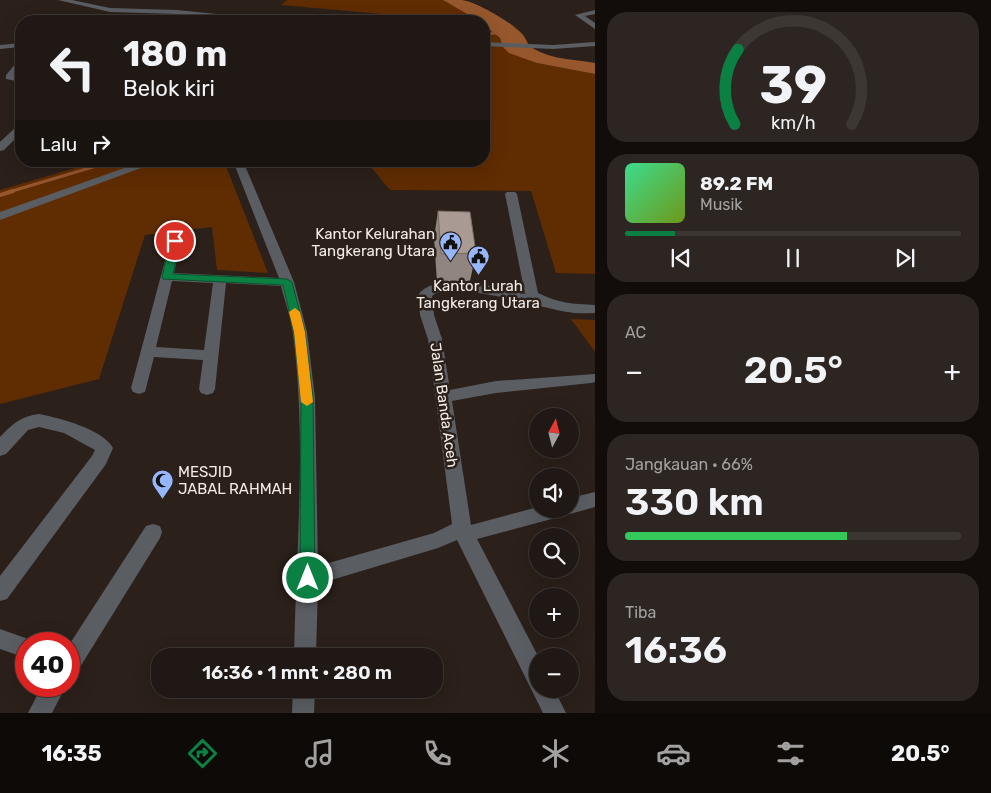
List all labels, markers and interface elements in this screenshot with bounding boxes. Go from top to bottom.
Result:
text: 180 m [123,33,227,75]
icon: left [40,35,105,100]
text: 39 [759,54,827,116]
text: Belok kiri [123,75,215,102]
text: km/h [771,112,815,133]
icon: right [87,130,115,158]
text: Lalu [40,133,77,156]
text: 89.2 FM [700,172,773,195]
text: Musik [700,195,743,214]
pin [154,220,196,262]
place label: Kantor Kelurahan Tangkerang Utara [312,225,435,260]
icon: arrive [161,227,189,255]
public building icon: Kantor Kelurahan Tangkerang Utara [439,231,463,262]
icon: previous [667,244,695,272]
icon: pause [779,244,807,272]
icon: next [891,244,919,272]
public building icon: Kantor Lurah Tangkerang Utara [466,245,490,276]
place label: Kantor Lurah Tangkerang Utara [416,277,540,312]
text: AC [625,323,646,342]
street label: Jalan Banda Aceh [426,341,462,469]
text: 20.5° [744,347,843,393]
text: − [625,355,643,388]
text: + [944,355,961,388]
north arrow [529,408,579,458]
map controls [529,408,579,698]
text: Jangkauan · 66% [625,455,753,474]
place label: MESJID JABAL RAHMAH [178,463,292,498]
button: sound [529,468,579,518]
mosque icon: MESJID JABAL RAHMAH [150,469,174,500]
text: 330 km [625,479,764,525]
button: search [529,528,579,578]
position arrow [281,551,333,603]
button: + [529,588,579,638]
text: Tiba [625,603,656,622]
text: 16:36 [625,627,727,673]
speed limit sign: 40 [15,632,80,697]
button: − [529,648,579,698]
text: 16:36 · 1 mnt · 280 m [202,661,392,684]
icon: directions [185,736,220,771]
icon: music [302,736,337,771]
icon: phone [420,736,455,771]
icon: climate [538,736,573,771]
icon: car [656,736,691,771]
icon: filters [773,736,808,771]
text: 16:35 [41,740,102,767]
text: 20.5° [891,740,950,767]

